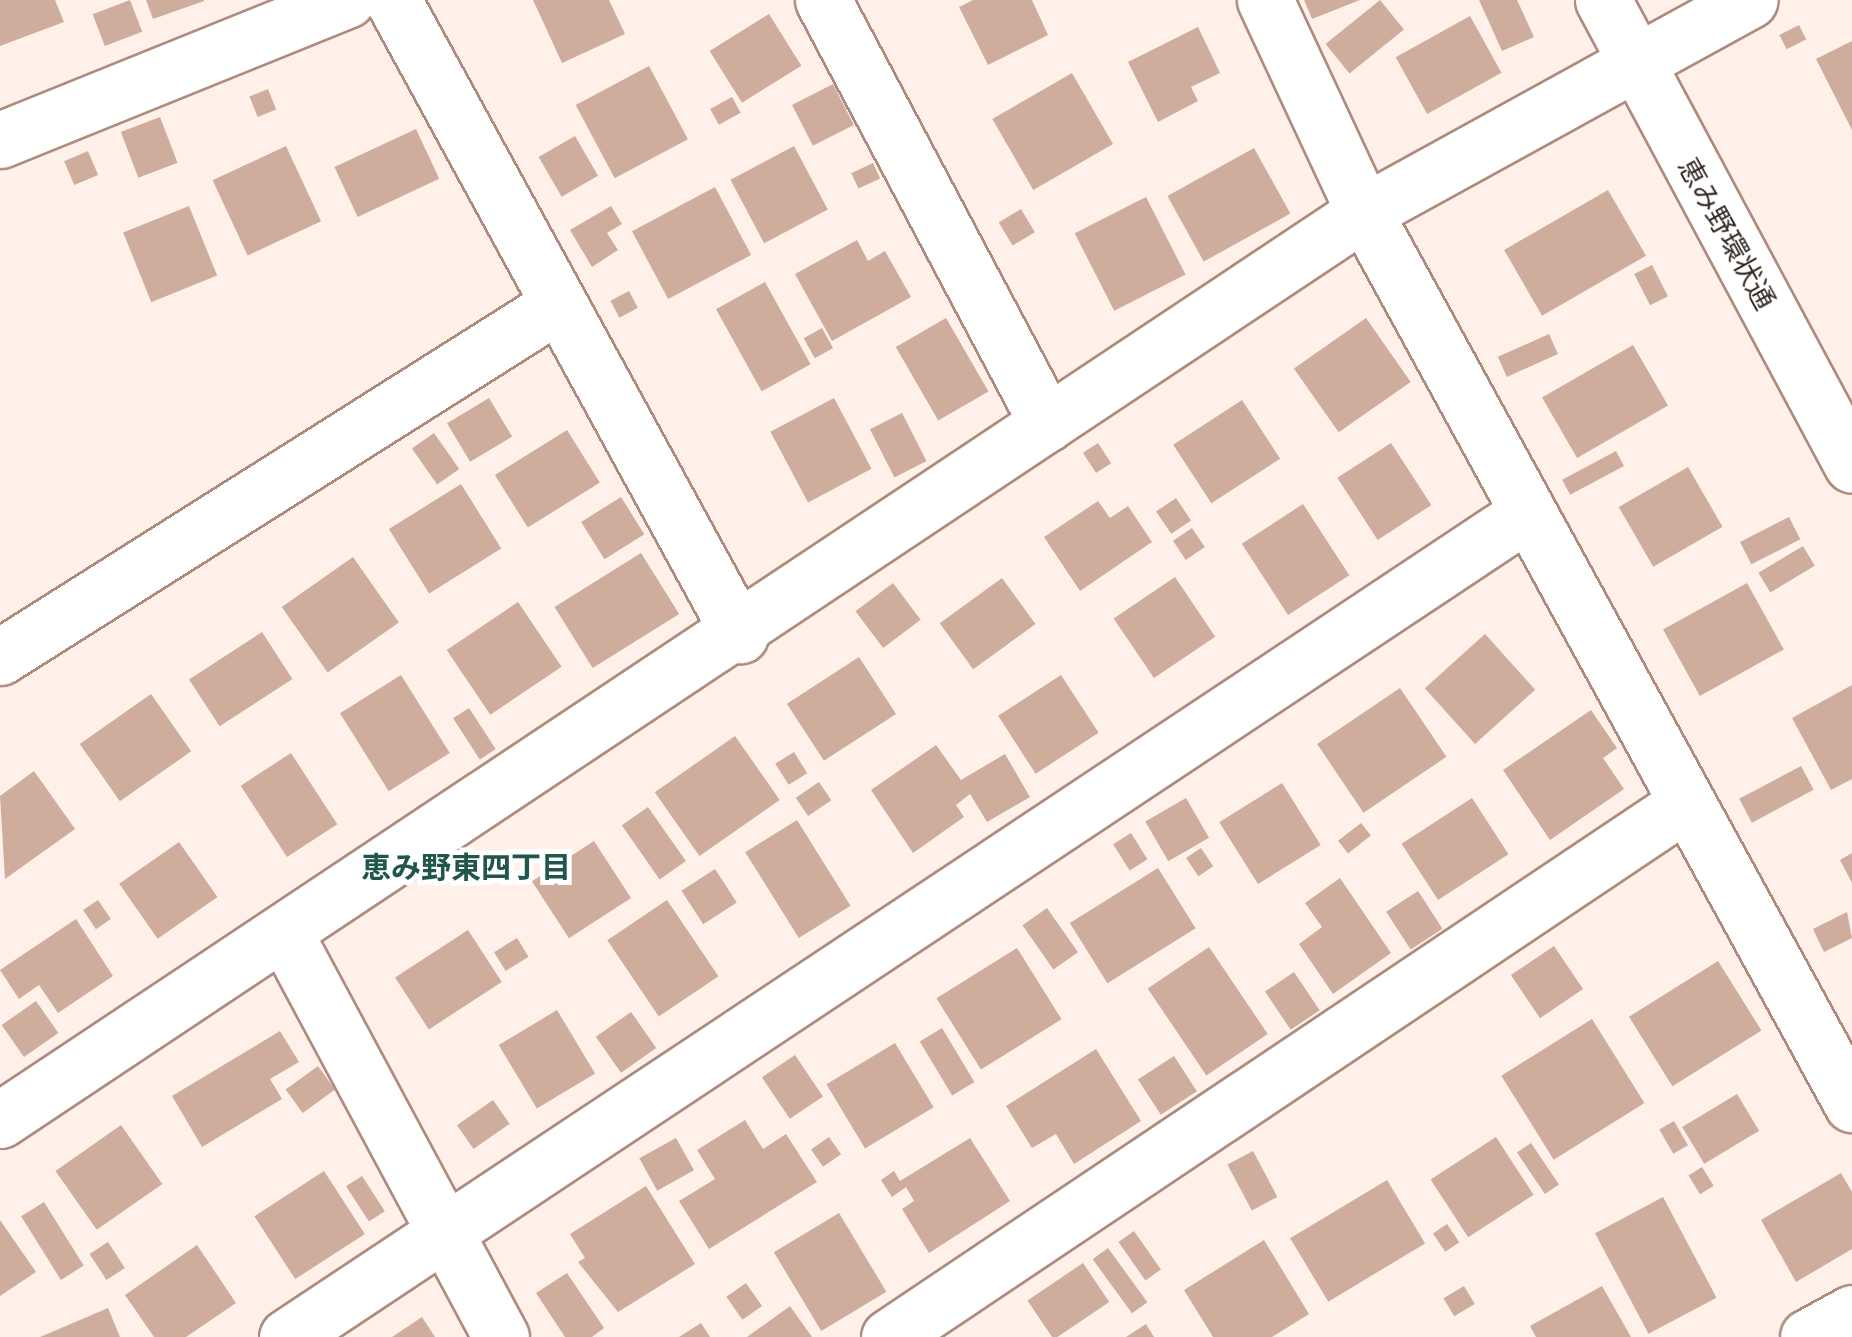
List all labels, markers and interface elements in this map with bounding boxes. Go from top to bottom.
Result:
street label: 恵み野環状通 [1671,152,1781,316]
district label: 恵み野東四丁目 [361,850,571,886]

